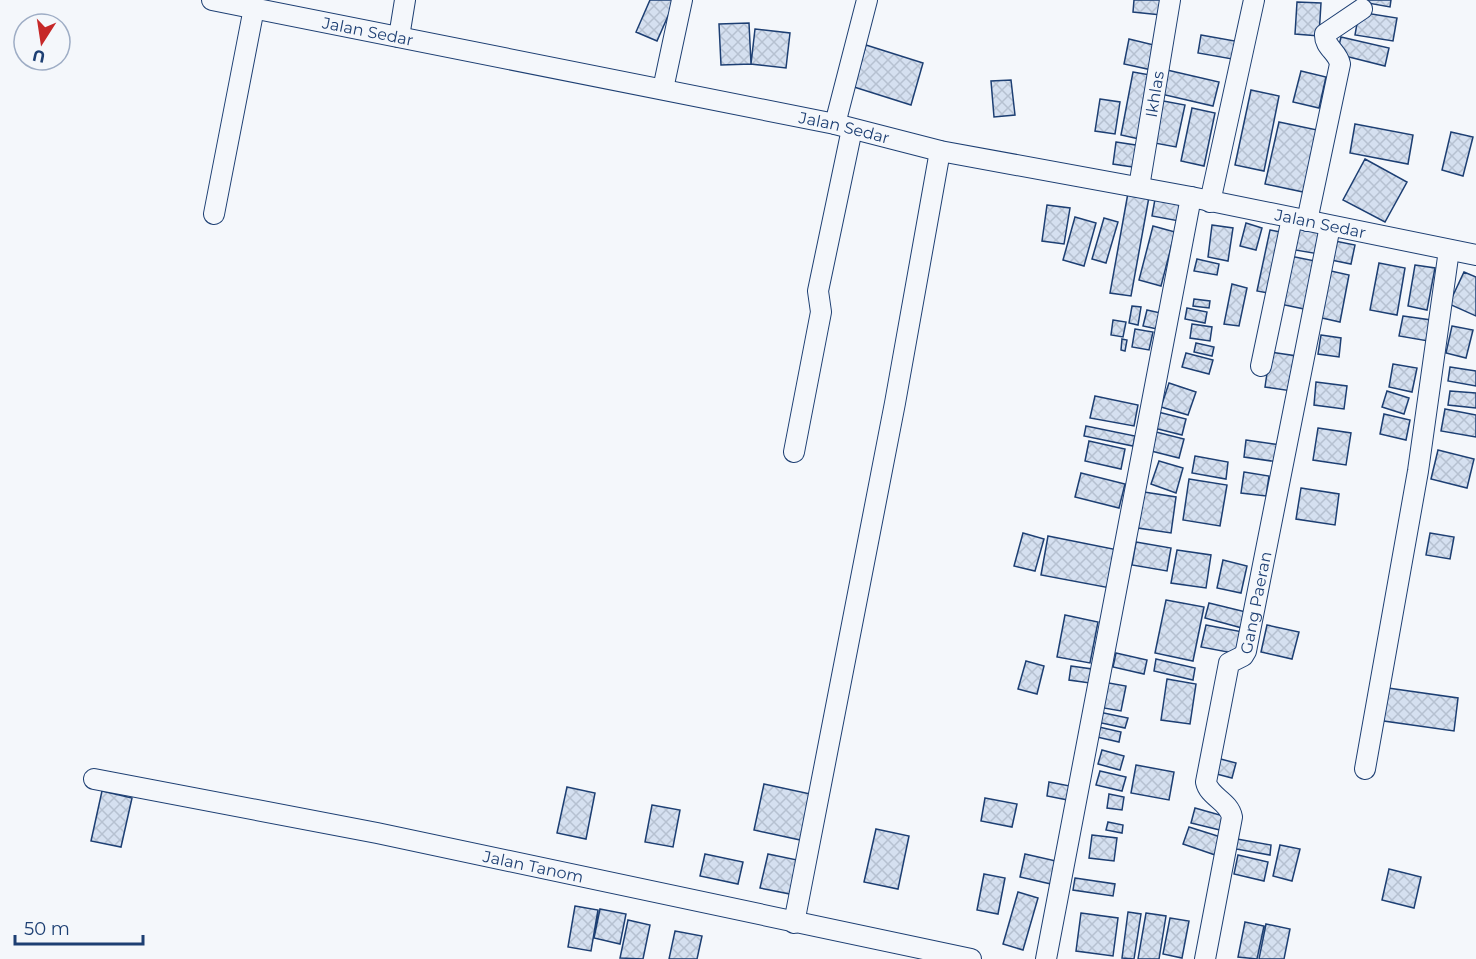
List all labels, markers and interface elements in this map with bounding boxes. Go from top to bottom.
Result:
north arrow [12,12,72,72]
street label: Jalan Sedar [320,12,415,49]
text: U [31,46,47,67]
street label: Ikhlas [1141,69,1168,119]
street label: Jalan Sedar [796,107,892,147]
street label: Jalan Sedar [1272,205,1368,242]
street label: Gang Paeran [1236,550,1275,656]
street label: Jalan Tanom [480,846,585,886]
scale bar [15,908,142,946]
text: 50 m [24,918,70,940]

